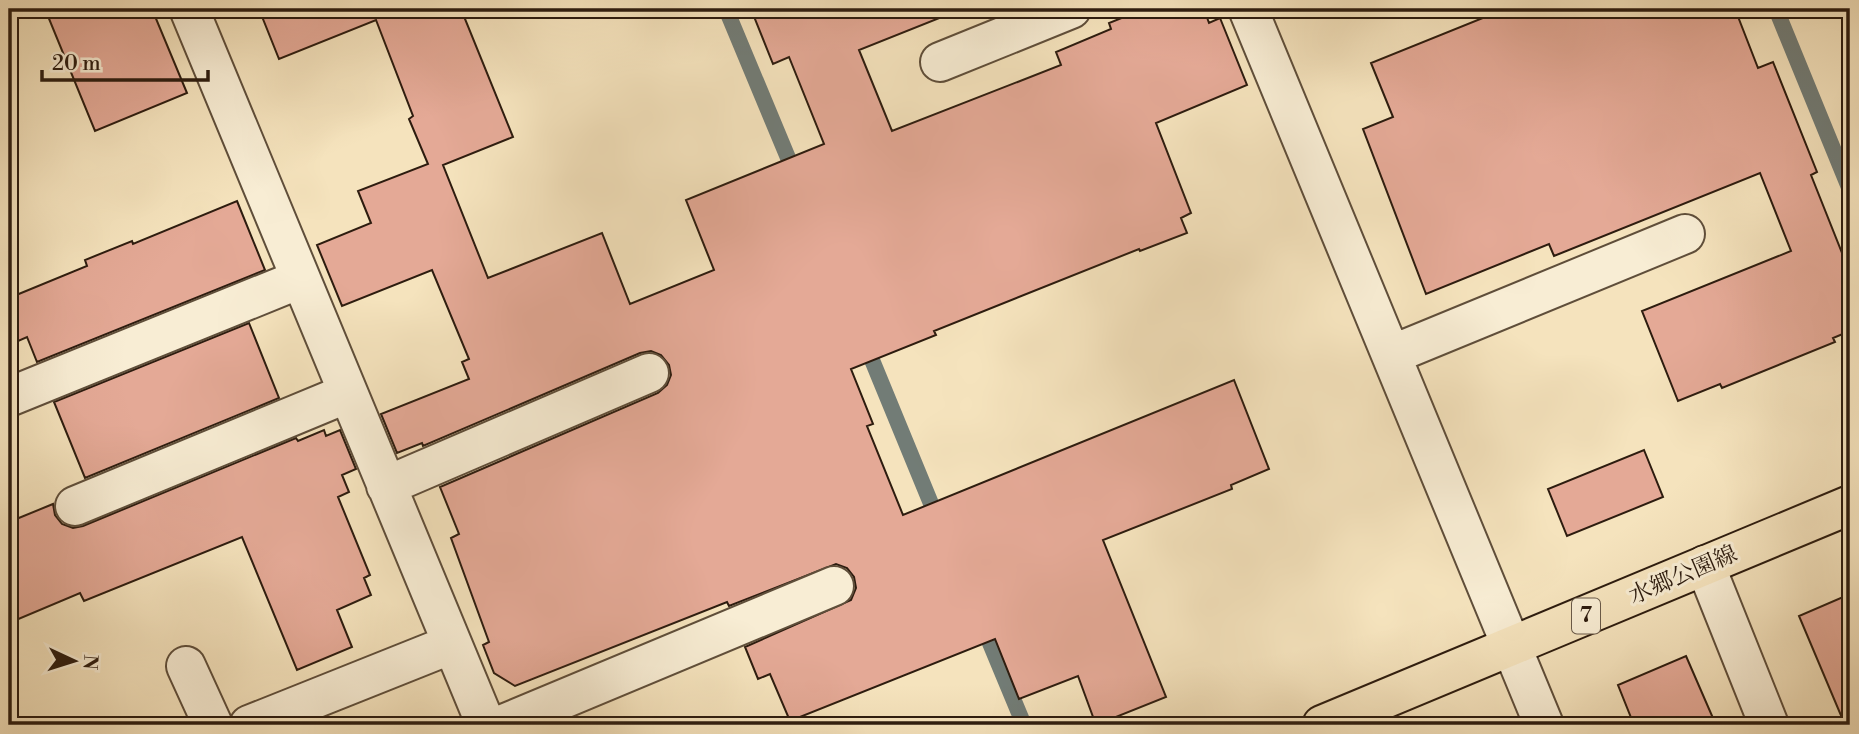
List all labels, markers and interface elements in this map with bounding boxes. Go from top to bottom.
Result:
scale bar [42,38,208,82]
text: 20 m [52,51,101,77]
street label: 水郷公園線 [1625,540,1741,610]
road number: 7 [1572,598,1600,634]
north arrow [38,626,108,696]
text: N [77,654,102,670]

